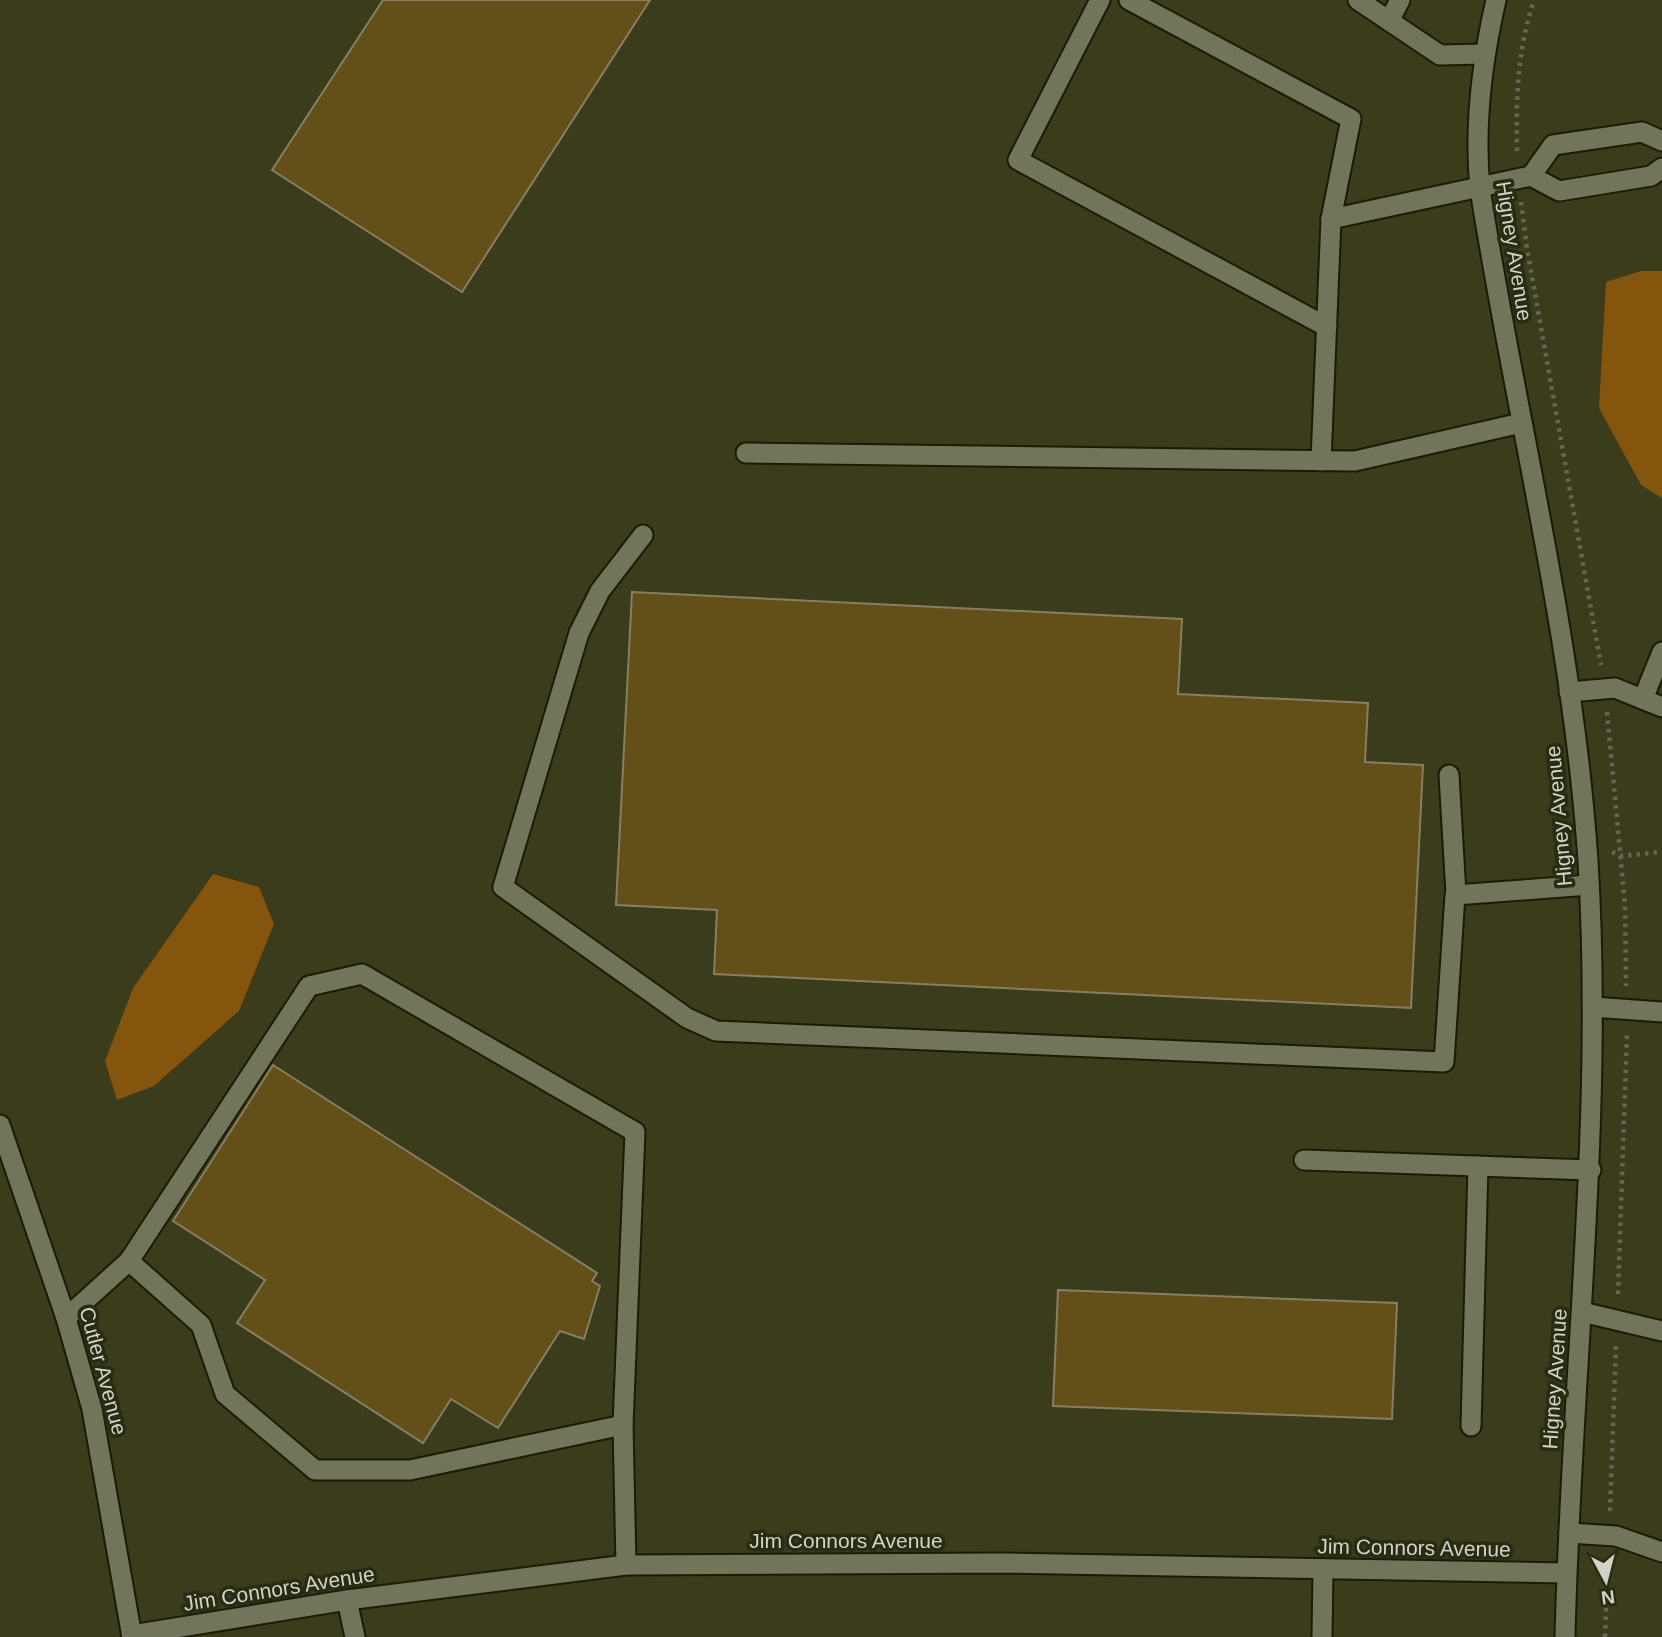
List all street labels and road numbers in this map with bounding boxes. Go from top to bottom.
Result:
street label: Higney Avenue [1492,180,1537,322]
street label: Higney Avenue [1541,745,1576,887]
street label: Cutler Avenue [75,1304,132,1437]
street label: Higney Avenue [1538,1308,1571,1450]
street label: Jim Connors Avenue [749,1529,943,1552]
street label: Jim Connors Avenue [1317,1534,1511,1561]
street label: Jim Connors Avenue [182,1562,376,1615]

